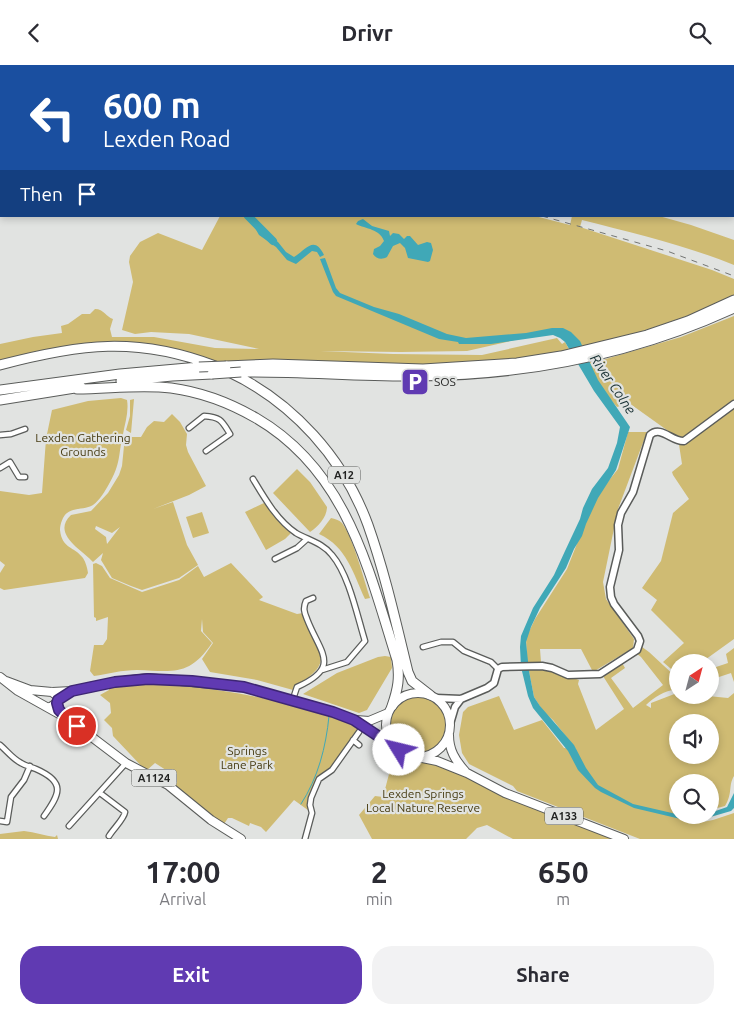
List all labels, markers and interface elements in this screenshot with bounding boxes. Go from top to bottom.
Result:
icon: back [20,19,48,47]
icon: search [686,19,714,47]
text: Drivr [341,20,393,45]
icon: left [20,85,85,150]
text: 600 m [103,85,201,125]
text: Lexden Road [103,126,231,151]
icon: arrive [73,180,101,208]
text: Then [20,183,63,205]
water label: River Colne [587,351,639,417]
parking icon: SOS [400,367,430,397]
place label: SOS [434,375,456,388]
park label: Lexden Gathering Grounds [35,431,131,458]
road number: A12 [328,467,360,483]
north arrow [669,654,719,704]
map controls [669,654,719,824]
pin [56,705,98,747]
icon: arrive [63,712,91,740]
button: sound [669,714,719,764]
position arrow [372,723,424,775]
park label: Springs Lane Park [221,744,273,771]
road number: A1124 [132,769,176,786]
button: search [669,774,719,824]
park label: Lexden Springs Local Nature Reserve [366,787,480,814]
road number: A133 [545,807,583,824]
text: 17:00 [145,855,220,889]
text: 2 [371,855,388,889]
text: 650 [538,855,589,889]
text: Arrival [160,890,206,908]
text: min [366,890,393,908]
text: m [556,890,570,908]
button: Exit [20,946,362,1004]
button: Share [372,946,714,1004]

